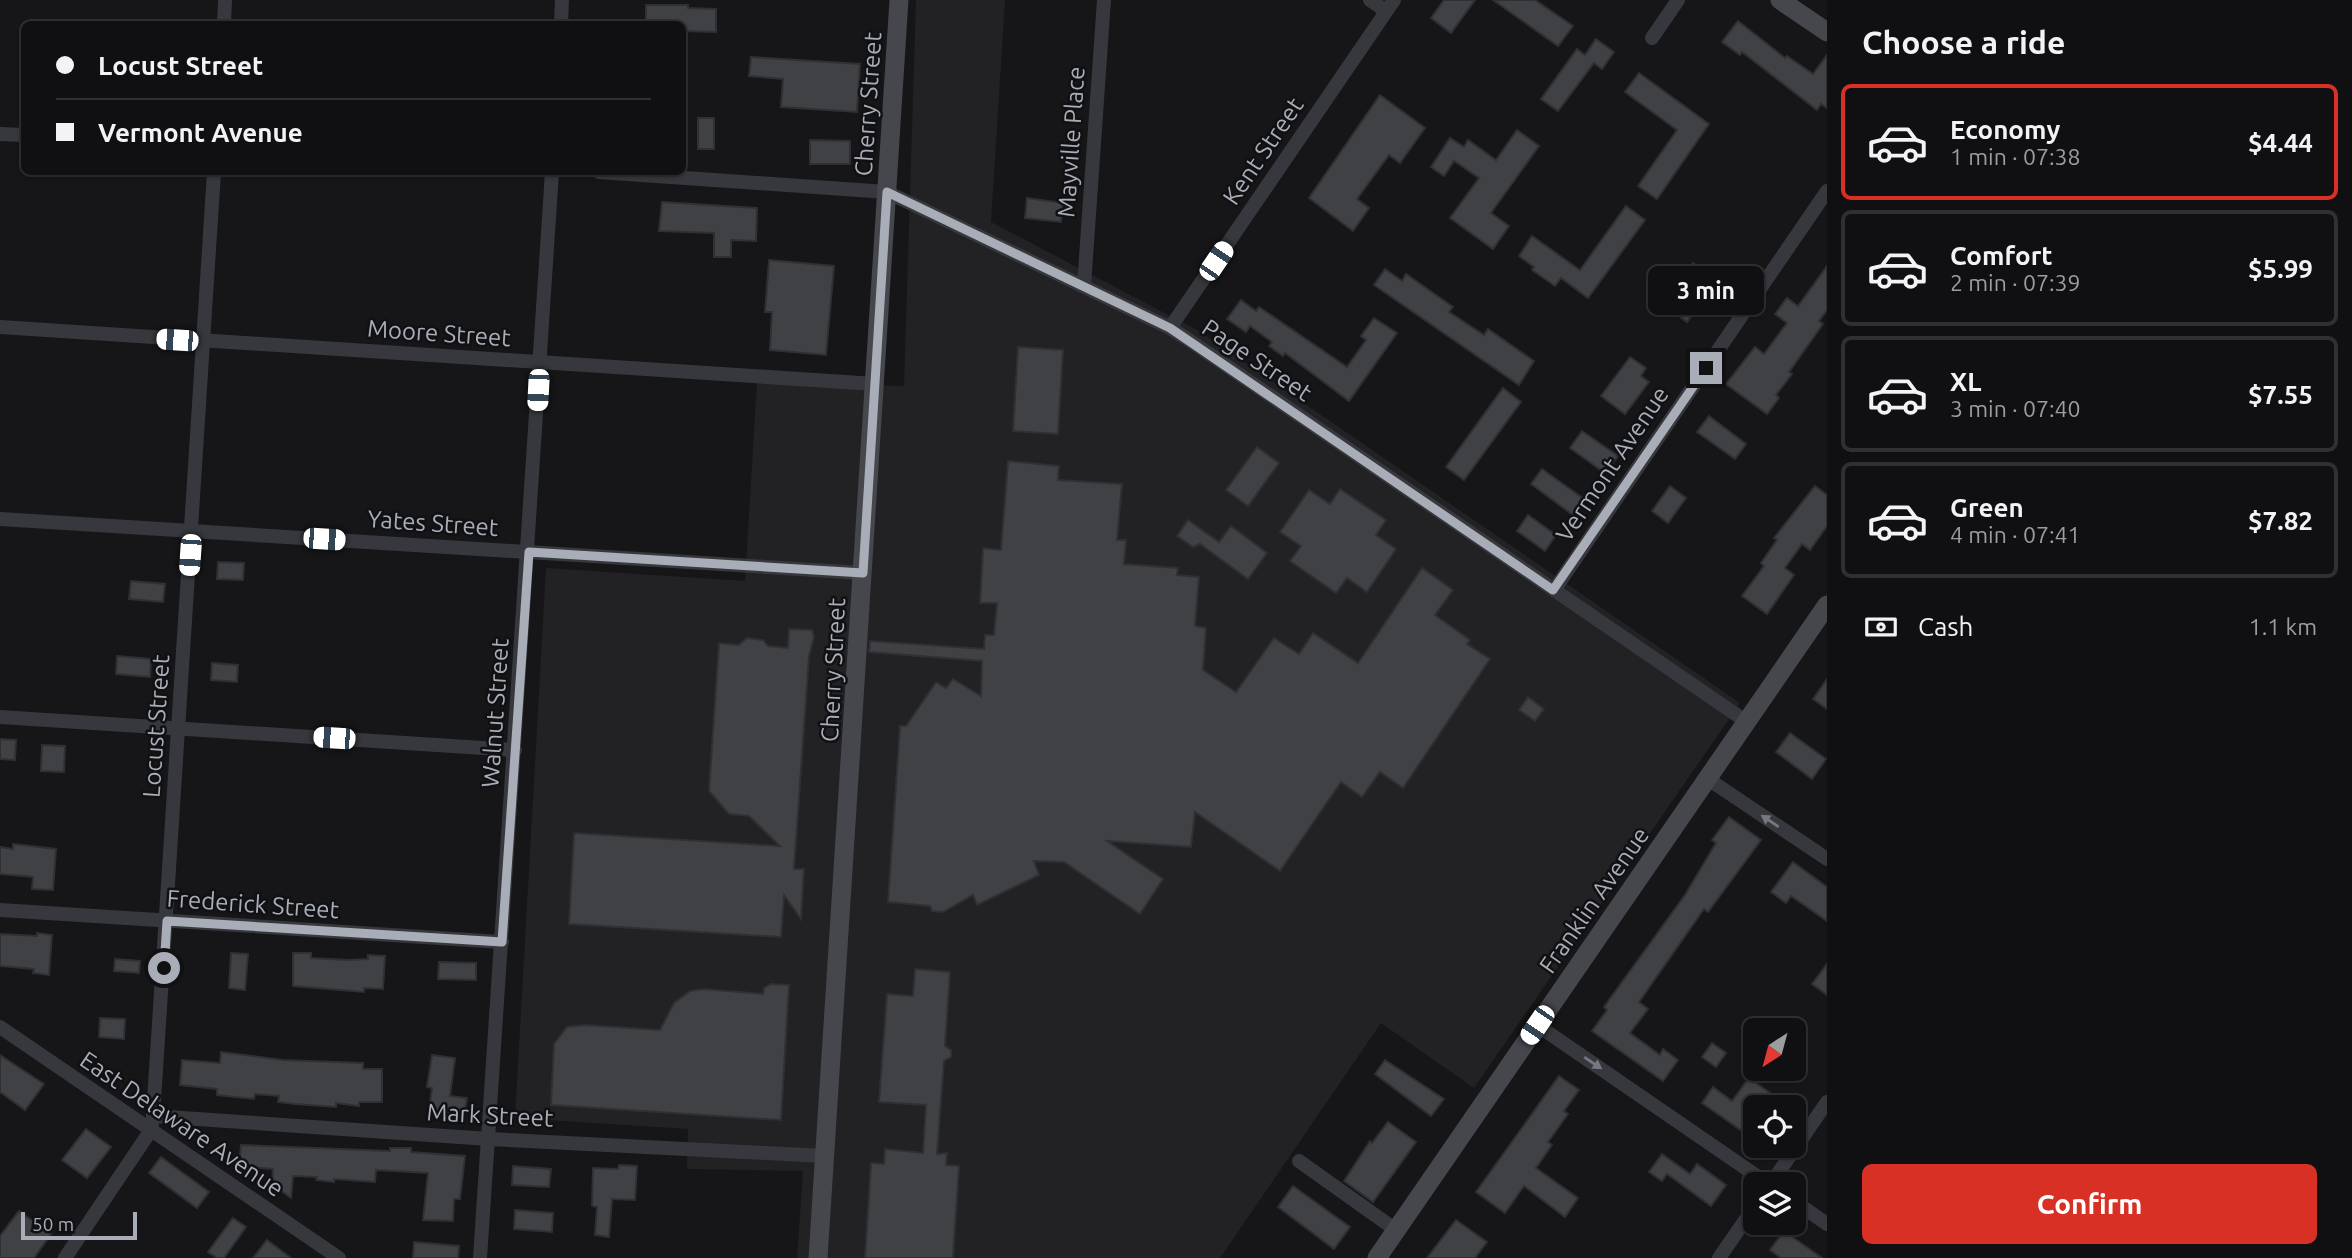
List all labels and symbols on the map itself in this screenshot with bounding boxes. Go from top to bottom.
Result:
street label: Cherry Street [849,30,887,177]
street label: Mayville Place [1052,66,1090,218]
street label: Kent Street [1217,92,1309,210]
car [1196,238,1237,284]
callout: 3 min [1648,266,1764,316]
street label: Page Street [1197,314,1317,407]
street label: Moore Street [366,315,512,352]
car [156,328,199,352]
route end [1690,352,1722,384]
car [527,368,550,412]
street label: Vermont Avenue [1550,381,1674,547]
street label: Yates Street [367,505,500,541]
car [303,527,346,551]
car [179,533,202,577]
street label: Cherry Street [816,597,850,743]
street label: Walnut Street [476,637,514,789]
street label: Locust Street [138,653,175,799]
car [313,726,356,750]
one-way arrow [1761,815,1780,828]
street label: Franklin Avenue [1534,822,1654,978]
street label: Frederick Street [166,885,341,924]
route start [148,952,180,984]
car [1517,1002,1558,1048]
north arrow [1743,1018,1806,1082]
street label: East Delaware Avenue [75,1046,289,1202]
one-way arrow [1584,1056,1603,1069]
street label: Mark Street [426,1098,555,1132]
scale bar [21,1209,136,1241]

